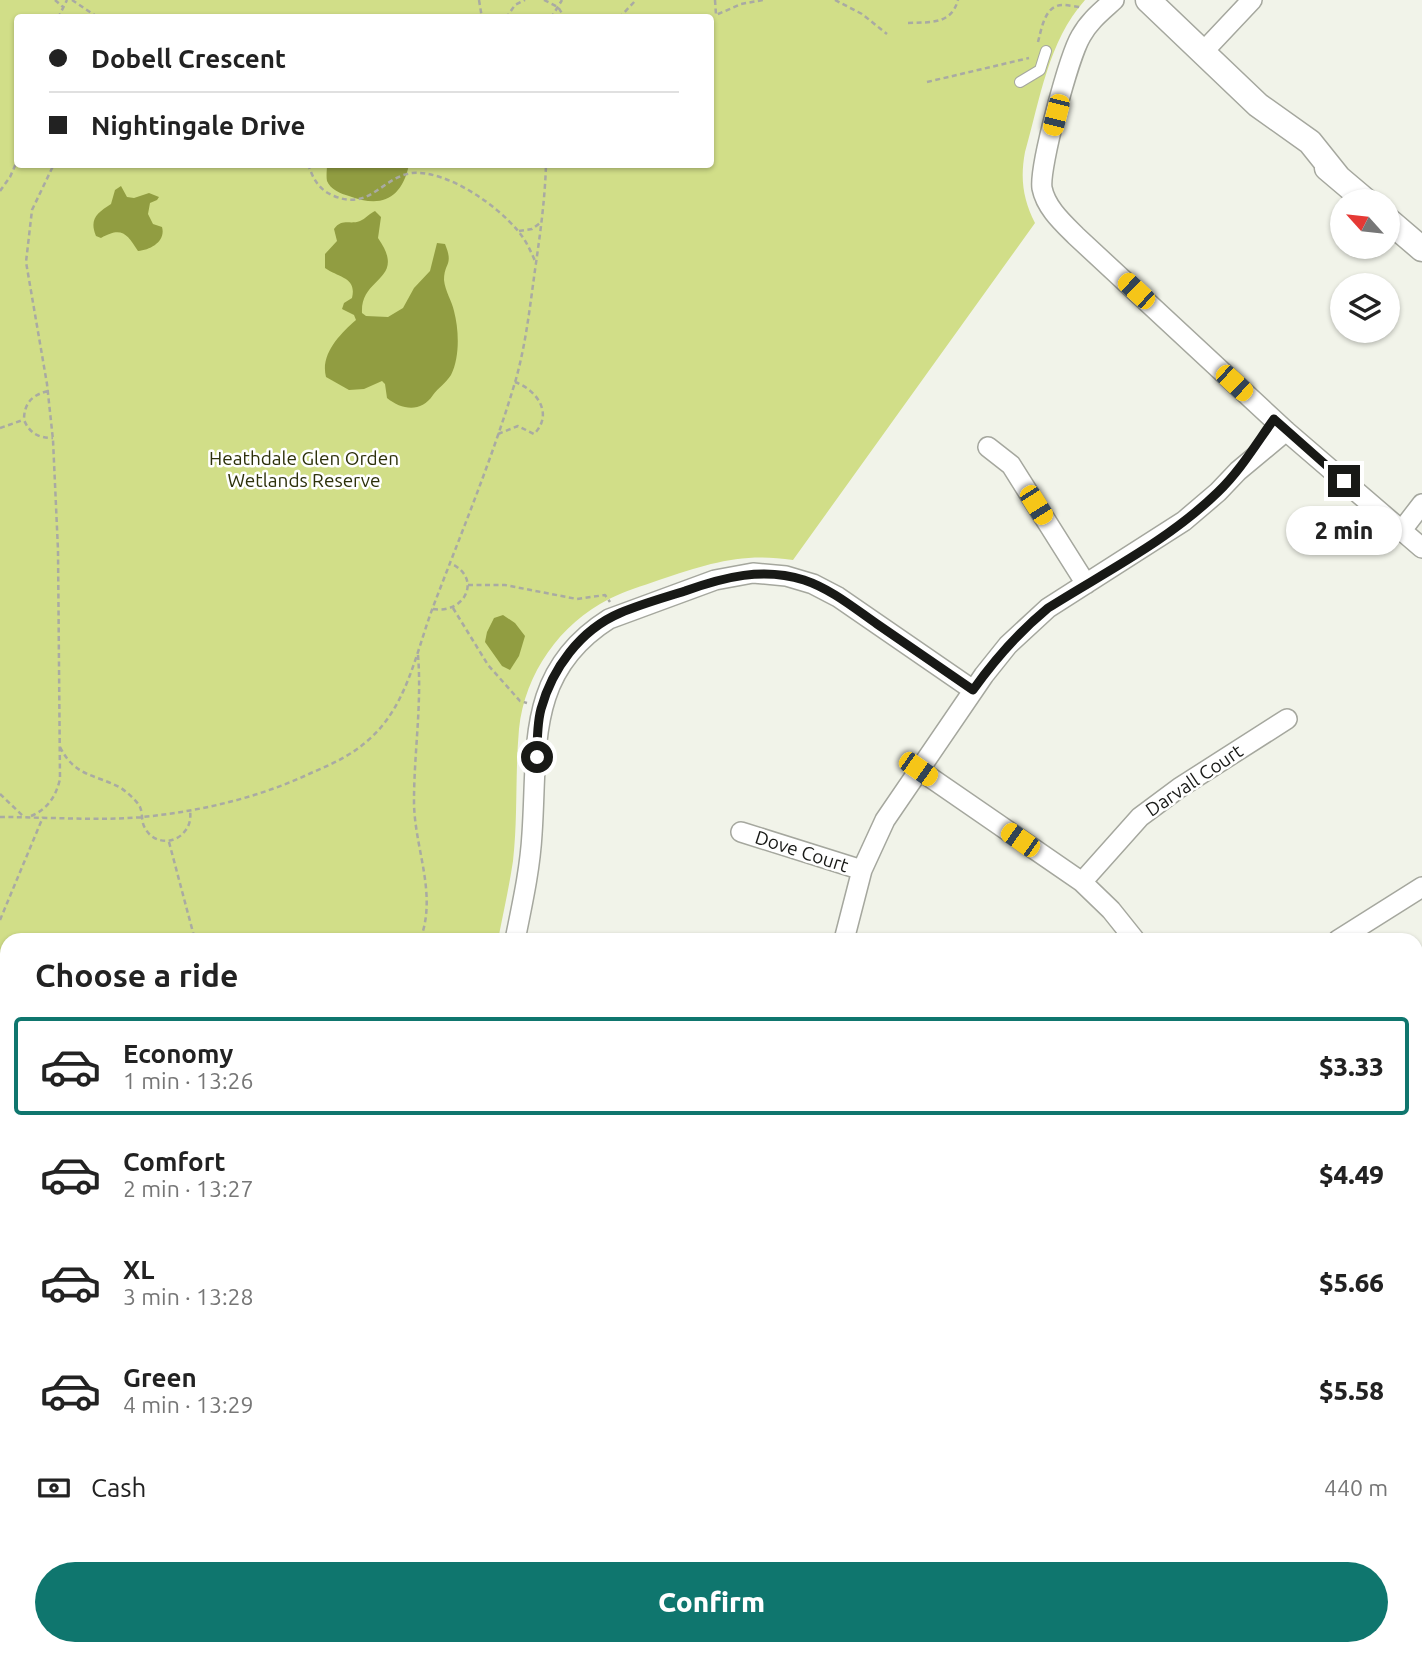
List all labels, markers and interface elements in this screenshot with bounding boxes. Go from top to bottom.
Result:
text: Dobell Crescent [91,44,286,73]
car [1041,92,1072,138]
text: Nightingale Drive [91,111,305,140]
north arrow [1330,189,1400,259]
map controls [1330,189,1400,343]
car [1114,269,1159,313]
button: layers [1330,273,1400,343]
car [1212,361,1257,405]
park label: Heathdale Glen Orden Wetlands Reserve [209,447,399,491]
route end [1328,465,1360,497]
car [1016,482,1057,528]
callout: 2 min [1286,505,1402,554]
text: 2 min [1315,518,1373,543]
street label: Darvall Court [1141,739,1247,821]
route start [521,741,553,773]
car [895,748,942,790]
car [997,819,1044,861]
street label: Dove Court [753,826,852,877]
text: Choose a ride [35,957,238,993]
icon: car [39,1035,102,1098]
text: Economy [123,1039,233,1068]
text: $3.33 [1319,1052,1384,1081]
text: 1 min · 13:26 [123,1068,254,1093]
icon: car [39,1143,102,1206]
text: Comfort [123,1147,226,1176]
text: $4.49 [1319,1160,1384,1189]
text: 2 min · 13:27 [123,1176,254,1201]
icon: car [39,1251,102,1314]
text: XL [123,1255,154,1284]
text: $5.66 [1319,1268,1384,1297]
text: 3 min · 13:28 [123,1284,254,1309]
icon: car [39,1359,102,1422]
text: Green [123,1363,197,1392]
text: $5.58 [1319,1376,1384,1405]
text: 4 min · 13:29 [123,1392,254,1417]
icon: cash [35,1469,73,1507]
text: Cash [91,1473,146,1502]
text: 440 m [1324,1475,1388,1500]
button: Confirm [35,1562,1388,1642]

